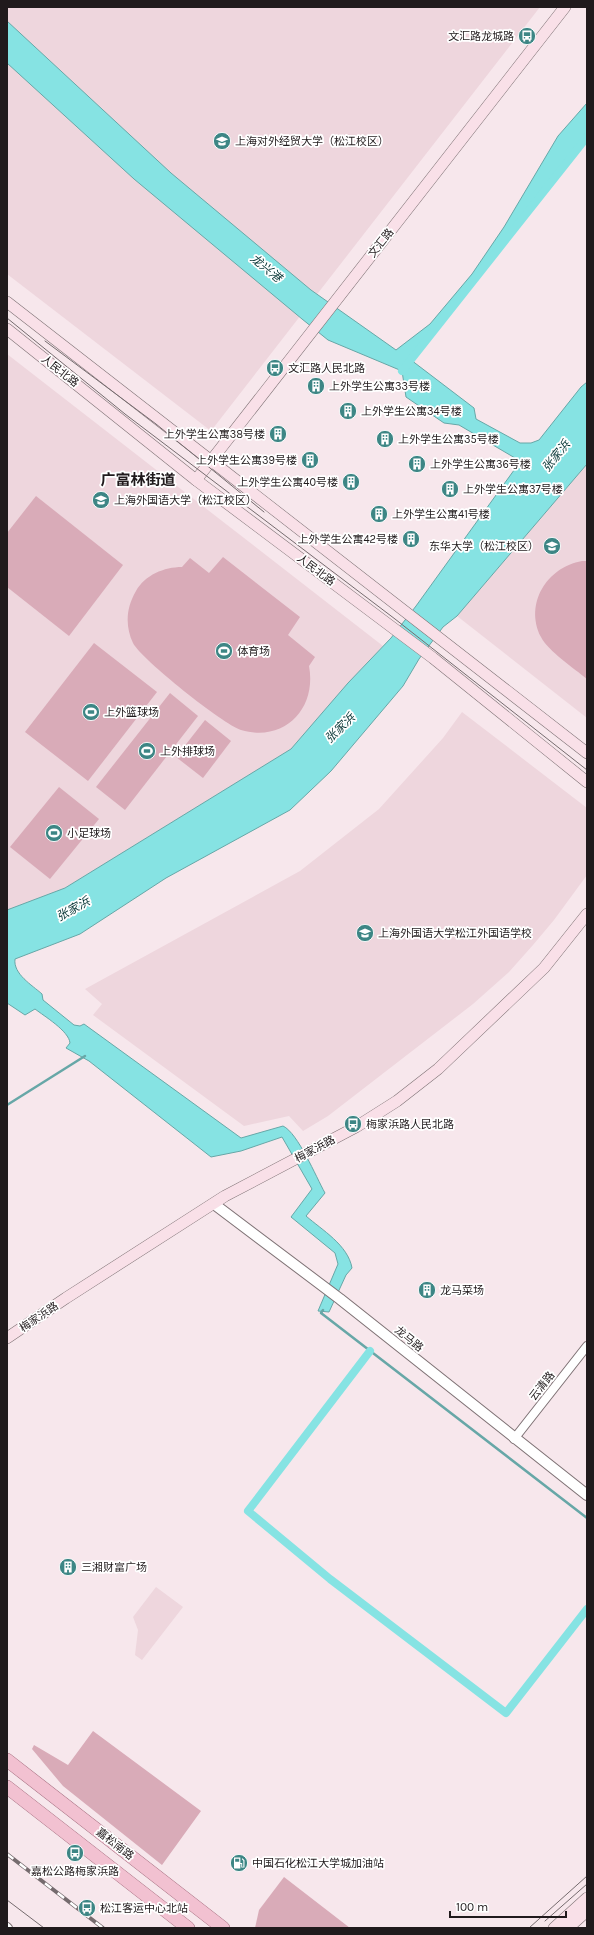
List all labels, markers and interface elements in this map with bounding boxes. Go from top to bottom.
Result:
bus stop icon: 文汇路龙城路 [517,26,537,46]
place label: 文汇路龙城路 [448,30,514,43]
school or university icon: 上海对外经贸大学（松江校区） [212,131,232,151]
place label: 上海对外经贸大学（松江校区） [235,135,389,148]
street label: 文汇路 [366,226,396,260]
water label: 龙兴港 [248,251,286,286]
street label: 人民北路 [39,352,81,390]
bus stop icon: 文汇路人民北路 [265,358,285,378]
place label: 文汇路人民北路 [288,362,365,375]
building icon: 上外学生公寓33号楼 [306,376,326,396]
place label: 上外学生公寓33号楼 [329,380,430,393]
building icon: 上外学生公寓34号楼 [338,401,358,421]
place label: 上外学生公寓34号楼 [361,405,462,418]
building icon: 上外学生公寓38号楼 [268,424,288,444]
place label: 上外学生公寓38号楼 [164,428,265,441]
building icon: 上外学生公寓35号楼 [375,429,395,449]
place label: 上外学生公寓35号楼 [398,433,499,446]
water label: 张家浜 [539,437,573,474]
building icon: 上外学生公寓39号楼 [300,450,320,470]
place label: 上外学生公寓39号楼 [196,454,297,467]
building icon: 上外学生公寓36号楼 [407,454,427,474]
place label: 上外学生公寓36号楼 [430,458,531,471]
district label: 广富林街道 [100,471,176,489]
building icon: 上外学生公寓40号楼 [341,472,361,492]
place label: 上外学生公寓40号楼 [237,476,338,489]
building icon: 上外学生公寓37号楼 [440,479,460,499]
place label: 上外学生公寓37号楼 [463,483,563,496]
school or university icon: 上海外国语大学（松江校区） [91,490,111,510]
place label: 上海外国语大学（松江校区） [114,494,257,507]
building icon: 上外学生公寓41号楼 [369,504,389,524]
place label: 上外学生公寓41号楼 [392,508,490,521]
building icon: 上外学生公寓42号楼 [401,529,421,549]
place label: 上外学生公寓42号楼 [297,533,398,546]
school or university icon: 东华大学（松江校区） [542,536,562,556]
place label: 东华大学（松江校区） [429,540,539,553]
street label: 人民北路 [295,552,337,588]
sports icon: 体育场 [214,641,234,661]
place label: 体育场 [237,645,270,658]
sports icon: 上外篮球场 [81,702,101,722]
place label: 上外篮球场 [104,706,159,719]
water label: 张家浜 [322,710,359,746]
sports icon: 上外排球场 [137,741,157,761]
place label: 上外排球场 [160,745,215,758]
sports icon: 小足球场 [44,823,64,843]
place label: 小足球场 [67,827,111,840]
water label: 张家浜 [54,894,93,924]
school or university icon: 上海外国语大学松江外国语学校 [355,923,375,943]
place label: 上海外国语大学松江外国语学校 [378,927,532,940]
bus stop icon: 梅家浜路人民北路 [343,1114,363,1134]
place label: 梅家浜路人民北路 [366,1118,454,1131]
street label: 梅家浜路 [293,1133,337,1165]
building icon: 龙马菜场 [417,1280,437,1300]
place label: 龙马菜场 [440,1284,484,1297]
street label: 梅家浜路 [17,1299,61,1335]
street label: 龙马路 [392,1324,426,1354]
street label: 云清路 [527,1369,557,1403]
building icon: 三湘财富广场 [58,1557,78,1577]
place label: 三湘财富广场 [81,1561,147,1574]
street label: 嘉松南路 [94,1825,136,1863]
bus stop icon: 嘉松公路梅家浜路 [65,1843,85,1863]
fuel station icon: 中国石化松江大学城加油站 [229,1853,249,1873]
place label: 中国石化松江大学城加油站 [252,1857,384,1870]
place label: 嘉松公路梅家浜路 [31,1865,119,1878]
scale bar [450,1893,566,1919]
bus stop icon: 松江客运中心北站 [77,1898,97,1918]
text: 100 m [456,1900,488,1914]
place label: 松江客运中心北站 [100,1902,188,1915]

